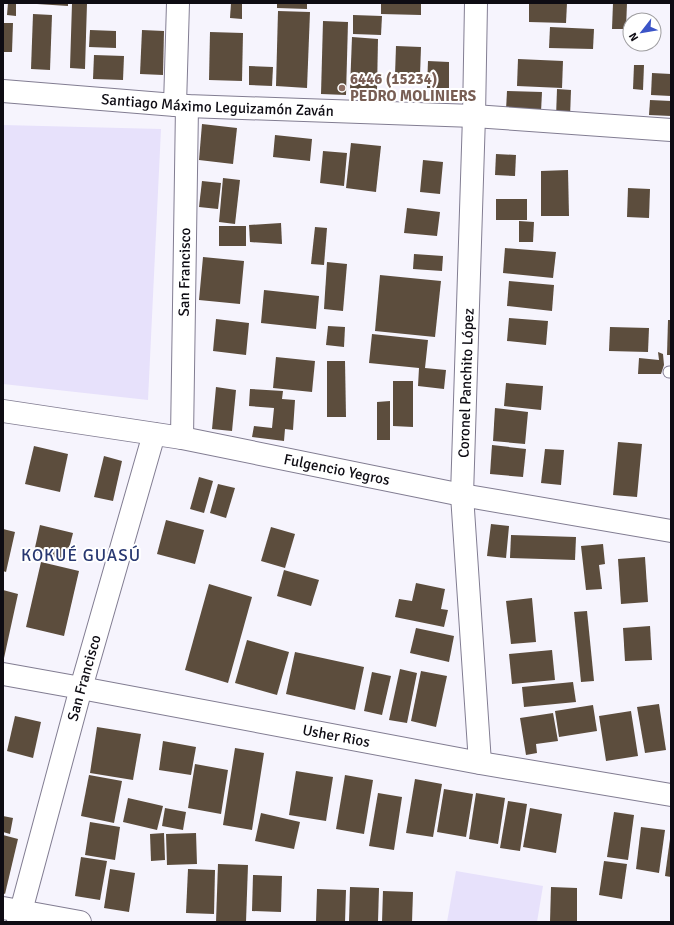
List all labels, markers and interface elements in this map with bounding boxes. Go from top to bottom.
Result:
north arrow [622,12,662,52]
text: N [626,30,641,44]
place label: 6446 (15234) PEDRO MOLINIERS [350,70,476,105]
marker: 6446 (15234) PEDRO MOLINIERS [337,83,347,93]
street label: Santiago Máximo Leguizamón Zaván [100,90,334,120]
street label: San Francisco [175,227,194,317]
street label: Coronel Panchito López [454,307,478,458]
street label: Fulgencio Yegros [282,450,392,489]
district label: KOKUÉ GUASÚ [21,545,141,566]
street label: San Francisco [64,632,105,723]
street label: Usher Rios [301,721,372,751]

